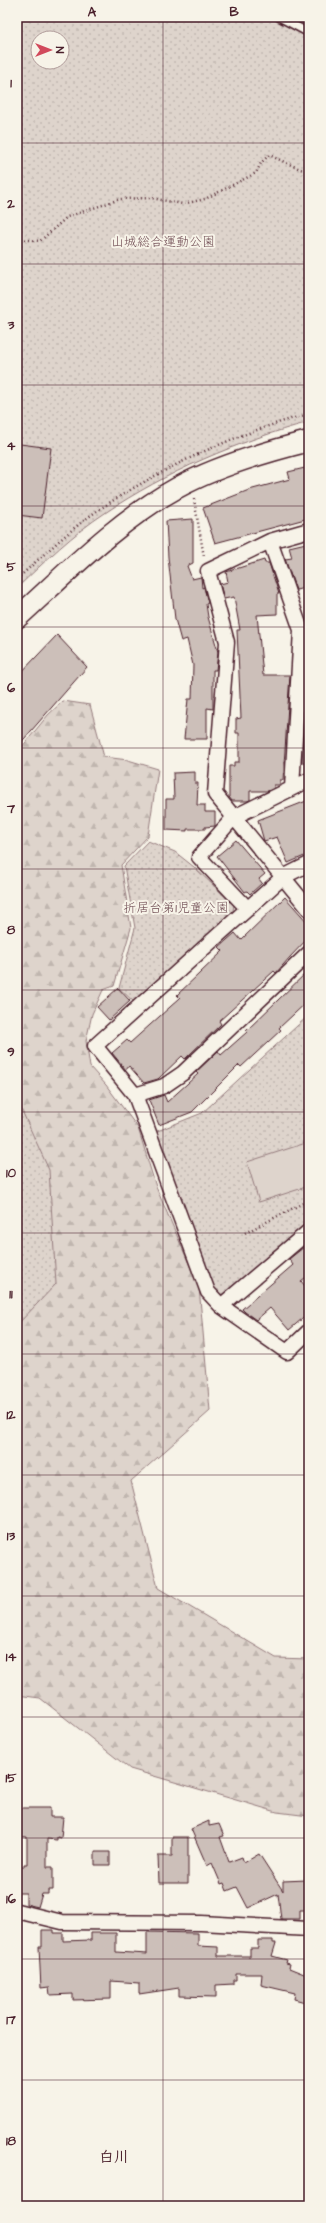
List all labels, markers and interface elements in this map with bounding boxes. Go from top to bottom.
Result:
text: A [88,3,97,21]
text: B [229,3,239,21]
north arrow [30,30,70,70]
text: N [52,47,67,54]
text: 1 [10,74,12,92]
text: 2 [6,195,15,213]
park label: 山城総合運動公園 [111,233,215,251]
text: 3 [7,316,15,334]
text: 4 [7,437,16,455]
text: 5 [6,558,16,576]
text: 6 [7,679,16,697]
text: 7 [6,800,16,818]
park label: 折居台第1児童公園 [123,899,229,917]
text: 8 [7,921,16,939]
text: 9 [7,1043,15,1061]
text: 10 [6,1164,17,1182]
text: 11 [9,1285,13,1303]
text: 12 [6,1406,16,1424]
text: 13 [7,1527,16,1545]
text: 14 [6,1648,16,1666]
text: 15 [6,1769,17,1787]
text: 16 [6,1890,17,1908]
text: 17 [6,2011,17,2029]
text: 18 [6,2132,17,2150]
district label: 白川 [99,2147,129,2168]

